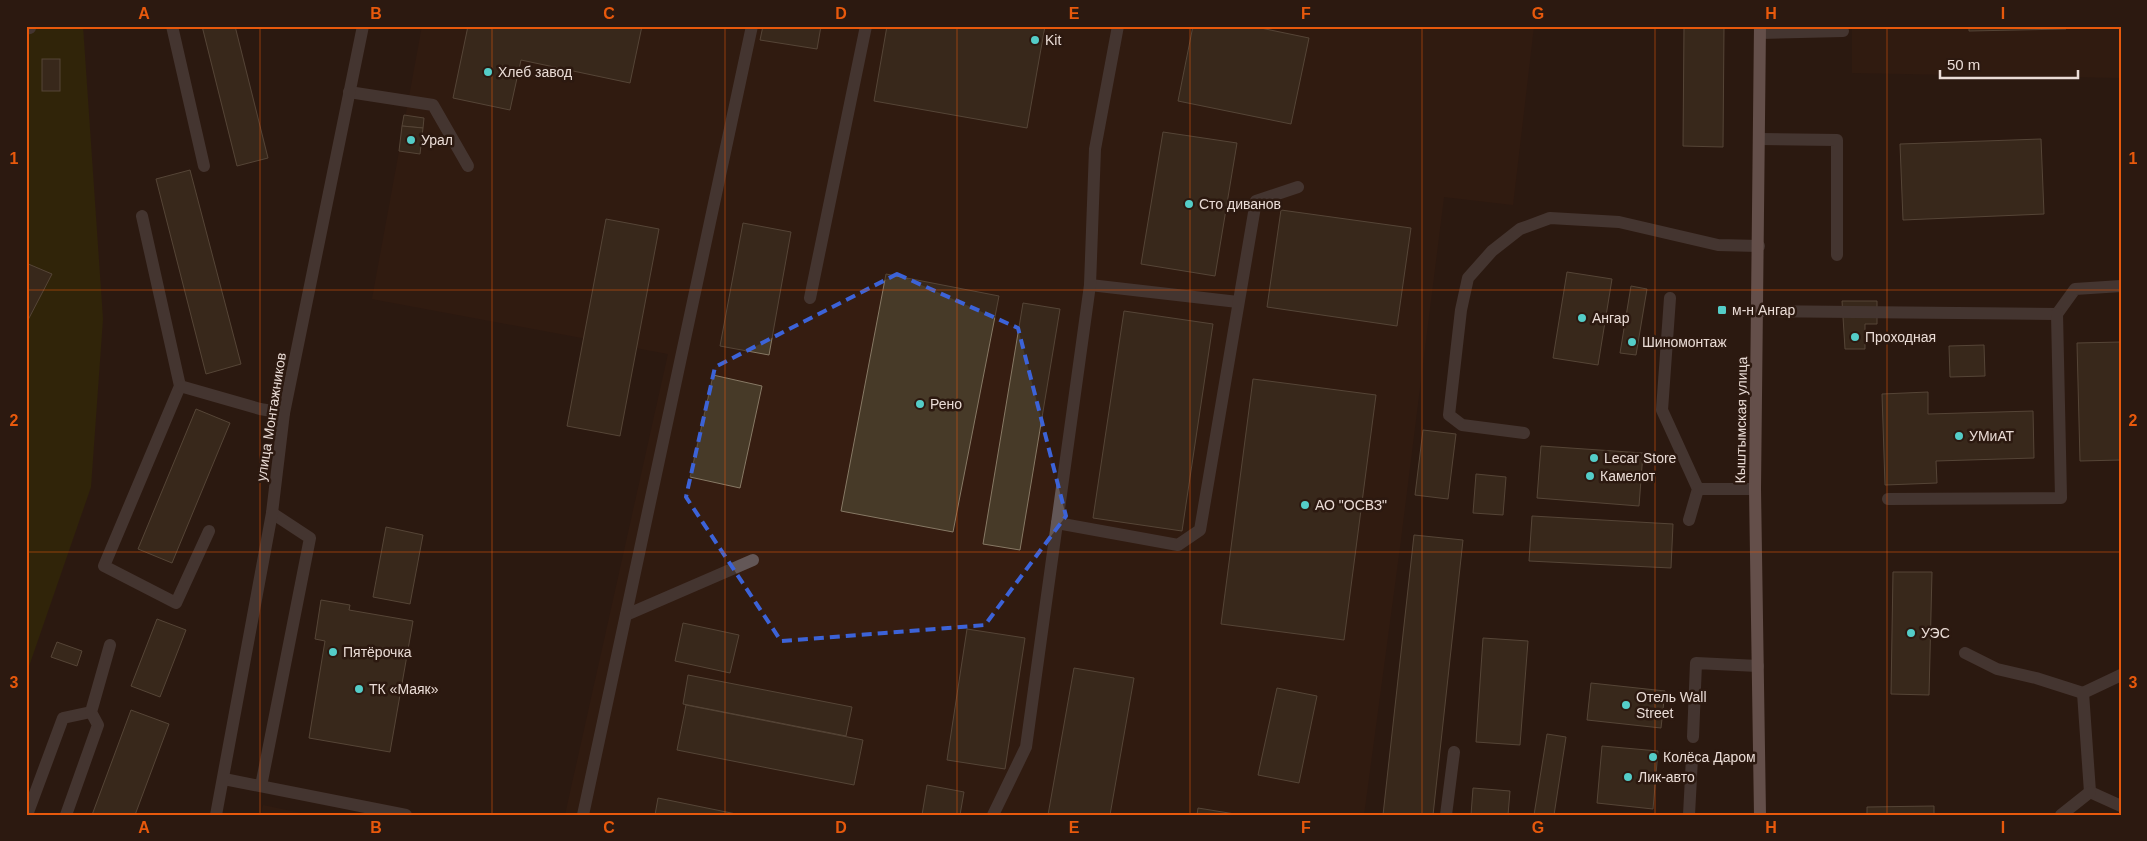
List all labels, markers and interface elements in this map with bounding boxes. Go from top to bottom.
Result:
text: A [138,5,150,22]
text: B [370,5,382,22]
text: C [603,5,615,22]
text: D [835,5,847,22]
text: E [1069,5,1080,22]
text: F [1301,5,1311,22]
text: G [1532,5,1544,22]
text: H [1765,5,1777,22]
text: I [2001,5,2005,22]
place label: Kit [1045,32,1061,48]
marker: Kit [1029,34,1041,46]
scale bar [1940,48,2077,80]
text: 50 m [1947,56,1980,73]
place label: Хлеб завод [498,64,572,80]
marker: Хлеб завод [482,66,494,78]
place label: Урал [421,132,453,148]
marker: Урал [405,134,417,146]
text: 1 [10,150,19,167]
text: 1 [2129,150,2138,167]
place label: Сто диванов [1199,196,1281,212]
marker: Сто диванов [1183,198,1195,210]
place label: м-н Ангар [1732,302,1796,318]
marker: м-н Ангар [1716,304,1728,316]
place label: Ангар [1592,310,1630,326]
marker: Ангар [1576,312,1588,324]
place label: Проходная [1865,329,1936,345]
marker: Проходная [1849,331,1861,343]
place label: Шиномонтаж [1642,334,1727,350]
marker: Шиномонтаж [1626,336,1638,348]
street label: улица Монтажников [253,351,289,483]
street label: Кыштымская улица [1732,356,1750,483]
place label: Рено [930,396,962,412]
marker: Рено [914,398,926,410]
text: 2 [10,412,19,429]
text: 2 [2129,412,2138,429]
place label: УМиАТ [1969,428,2015,444]
marker: УМиАТ [1953,430,1965,442]
place label: Lecar Store [1604,450,1677,466]
marker: Lecar Store [1588,452,1600,464]
place label: Камелот [1600,468,1656,484]
marker: Камелот [1584,470,1596,482]
place label: АО "ОСВЗ" [1315,497,1387,513]
marker: АО "ОСВЗ" [1299,499,1311,511]
place label: УЭС [1921,625,1950,641]
marker: УЭС [1905,627,1917,639]
place label: Пятёрочка [343,644,412,660]
marker: Пятёрочка [327,646,339,658]
text: 3 [10,674,19,691]
text: 3 [2129,674,2138,691]
place label: ТК «Маяк» [369,681,439,697]
marker: ТК «Маяк» [353,683,365,695]
place label: Отель Wall Street [1636,689,1707,721]
marker: Отель Wall Street [1620,699,1632,711]
place label: Колёса Даром [1663,749,1756,765]
marker: Колёса Даром [1647,751,1659,763]
place label: Лик-авто [1638,769,1695,785]
marker: Лик-авто [1622,771,1634,783]
text: A [138,819,150,836]
text: B [370,819,382,836]
text: C [603,819,615,836]
text: D [835,819,847,836]
text: E [1069,819,1080,836]
text: F [1301,819,1311,836]
text: G [1532,819,1544,836]
text: H [1765,819,1777,836]
text: I [2001,819,2005,836]

